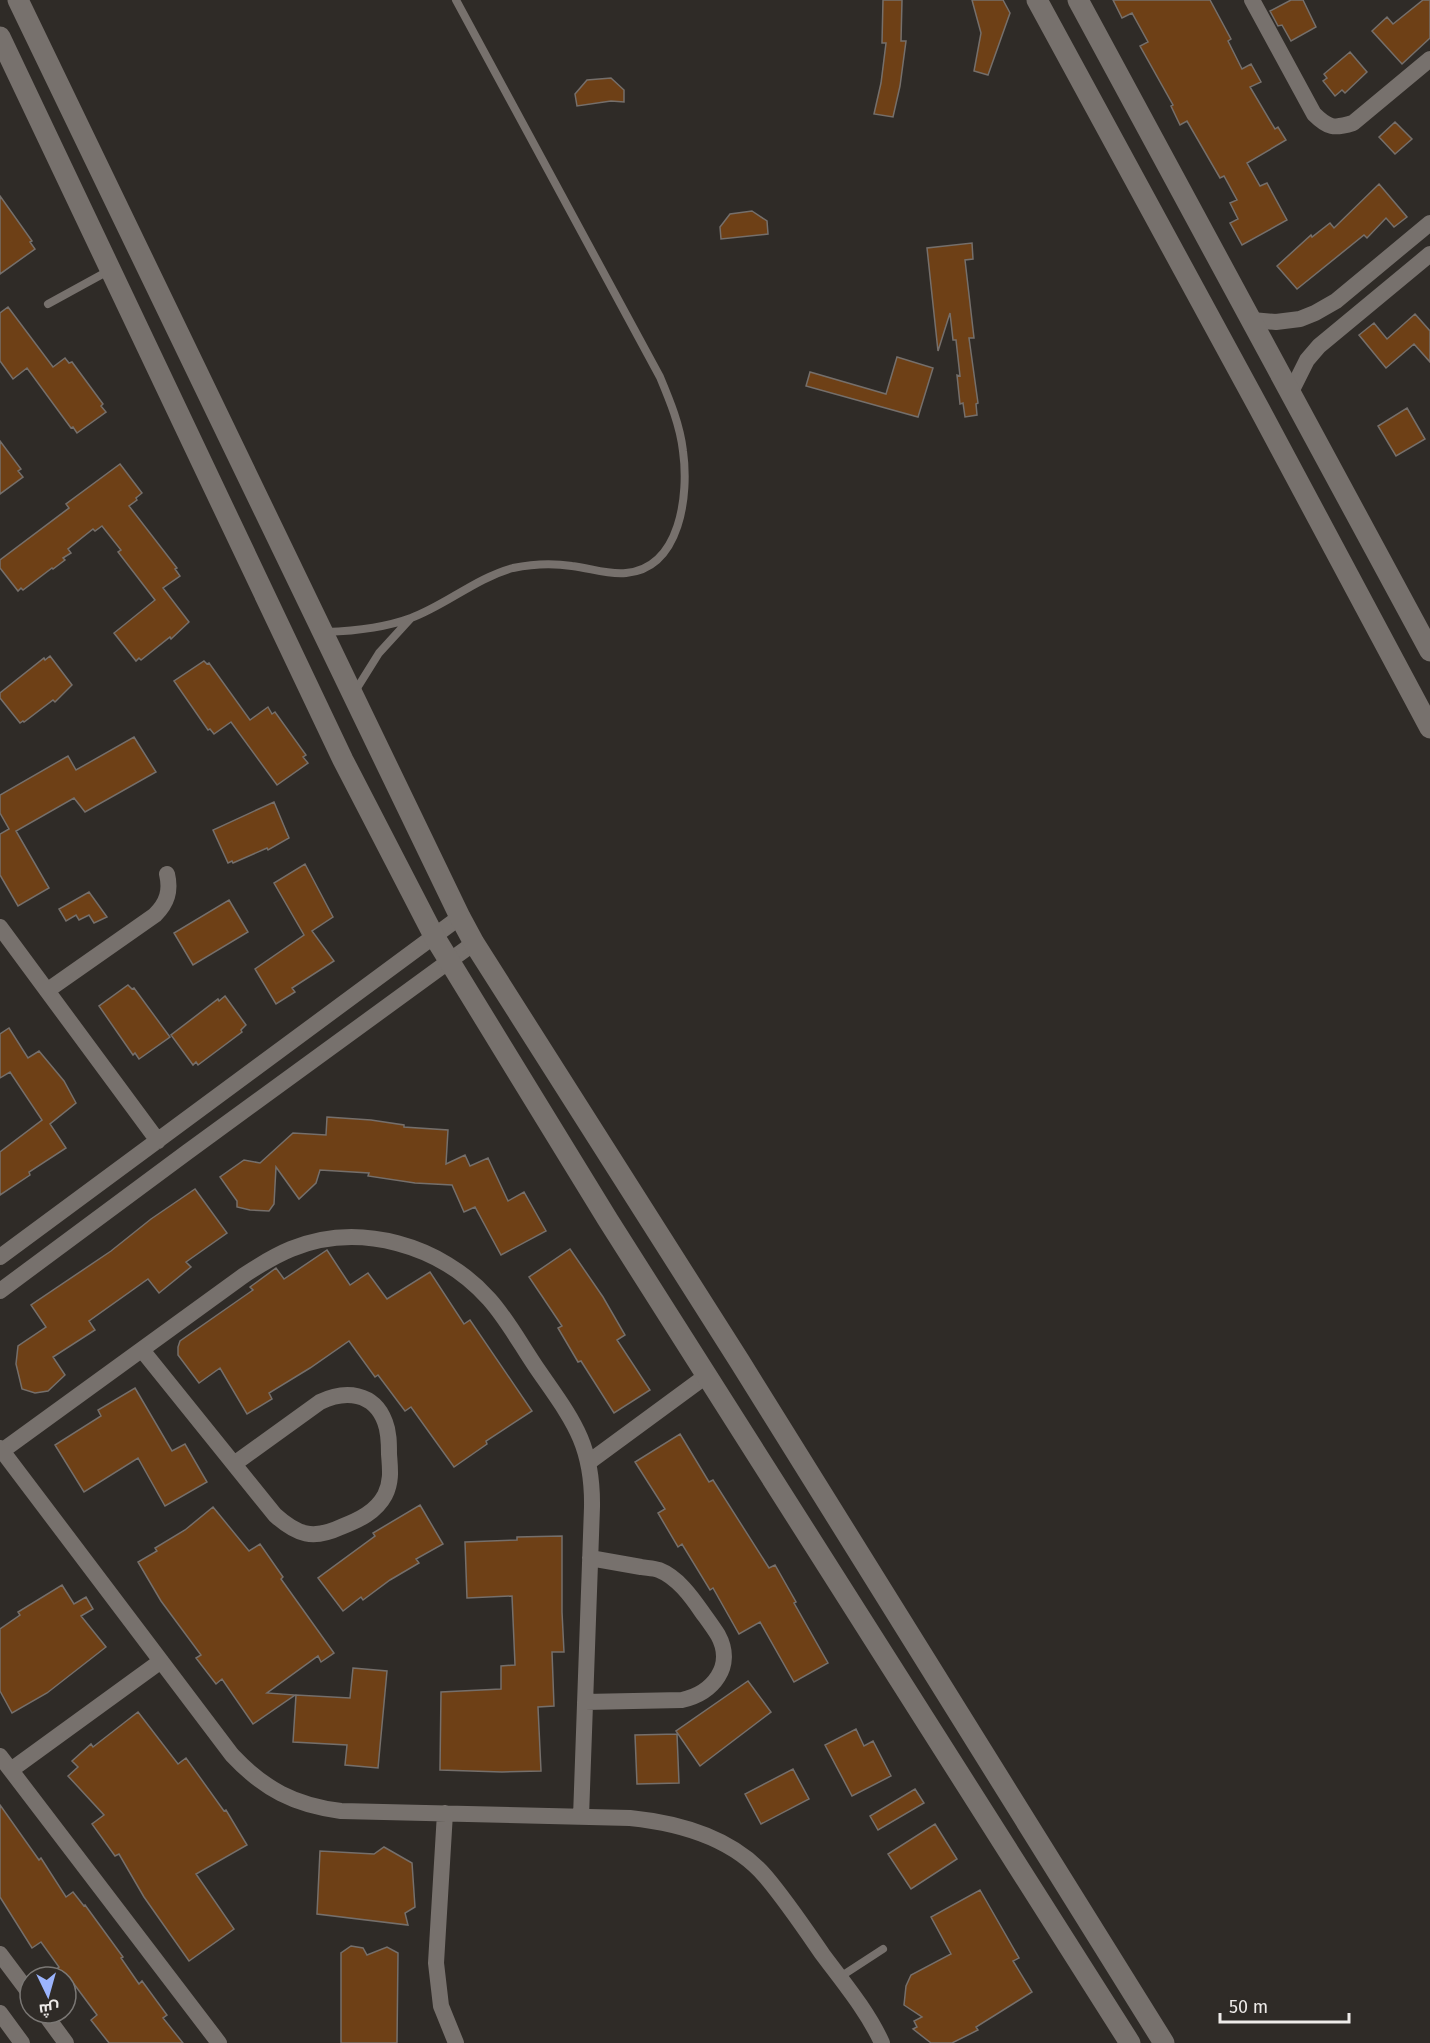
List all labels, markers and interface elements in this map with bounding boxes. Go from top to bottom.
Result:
north arrow [18,1965,78,2025]
scale bar [1220,1986,1349,2024]
text: 50 m [1229,1996,1268,2018]
text: ش [38,1999,60,2020]

